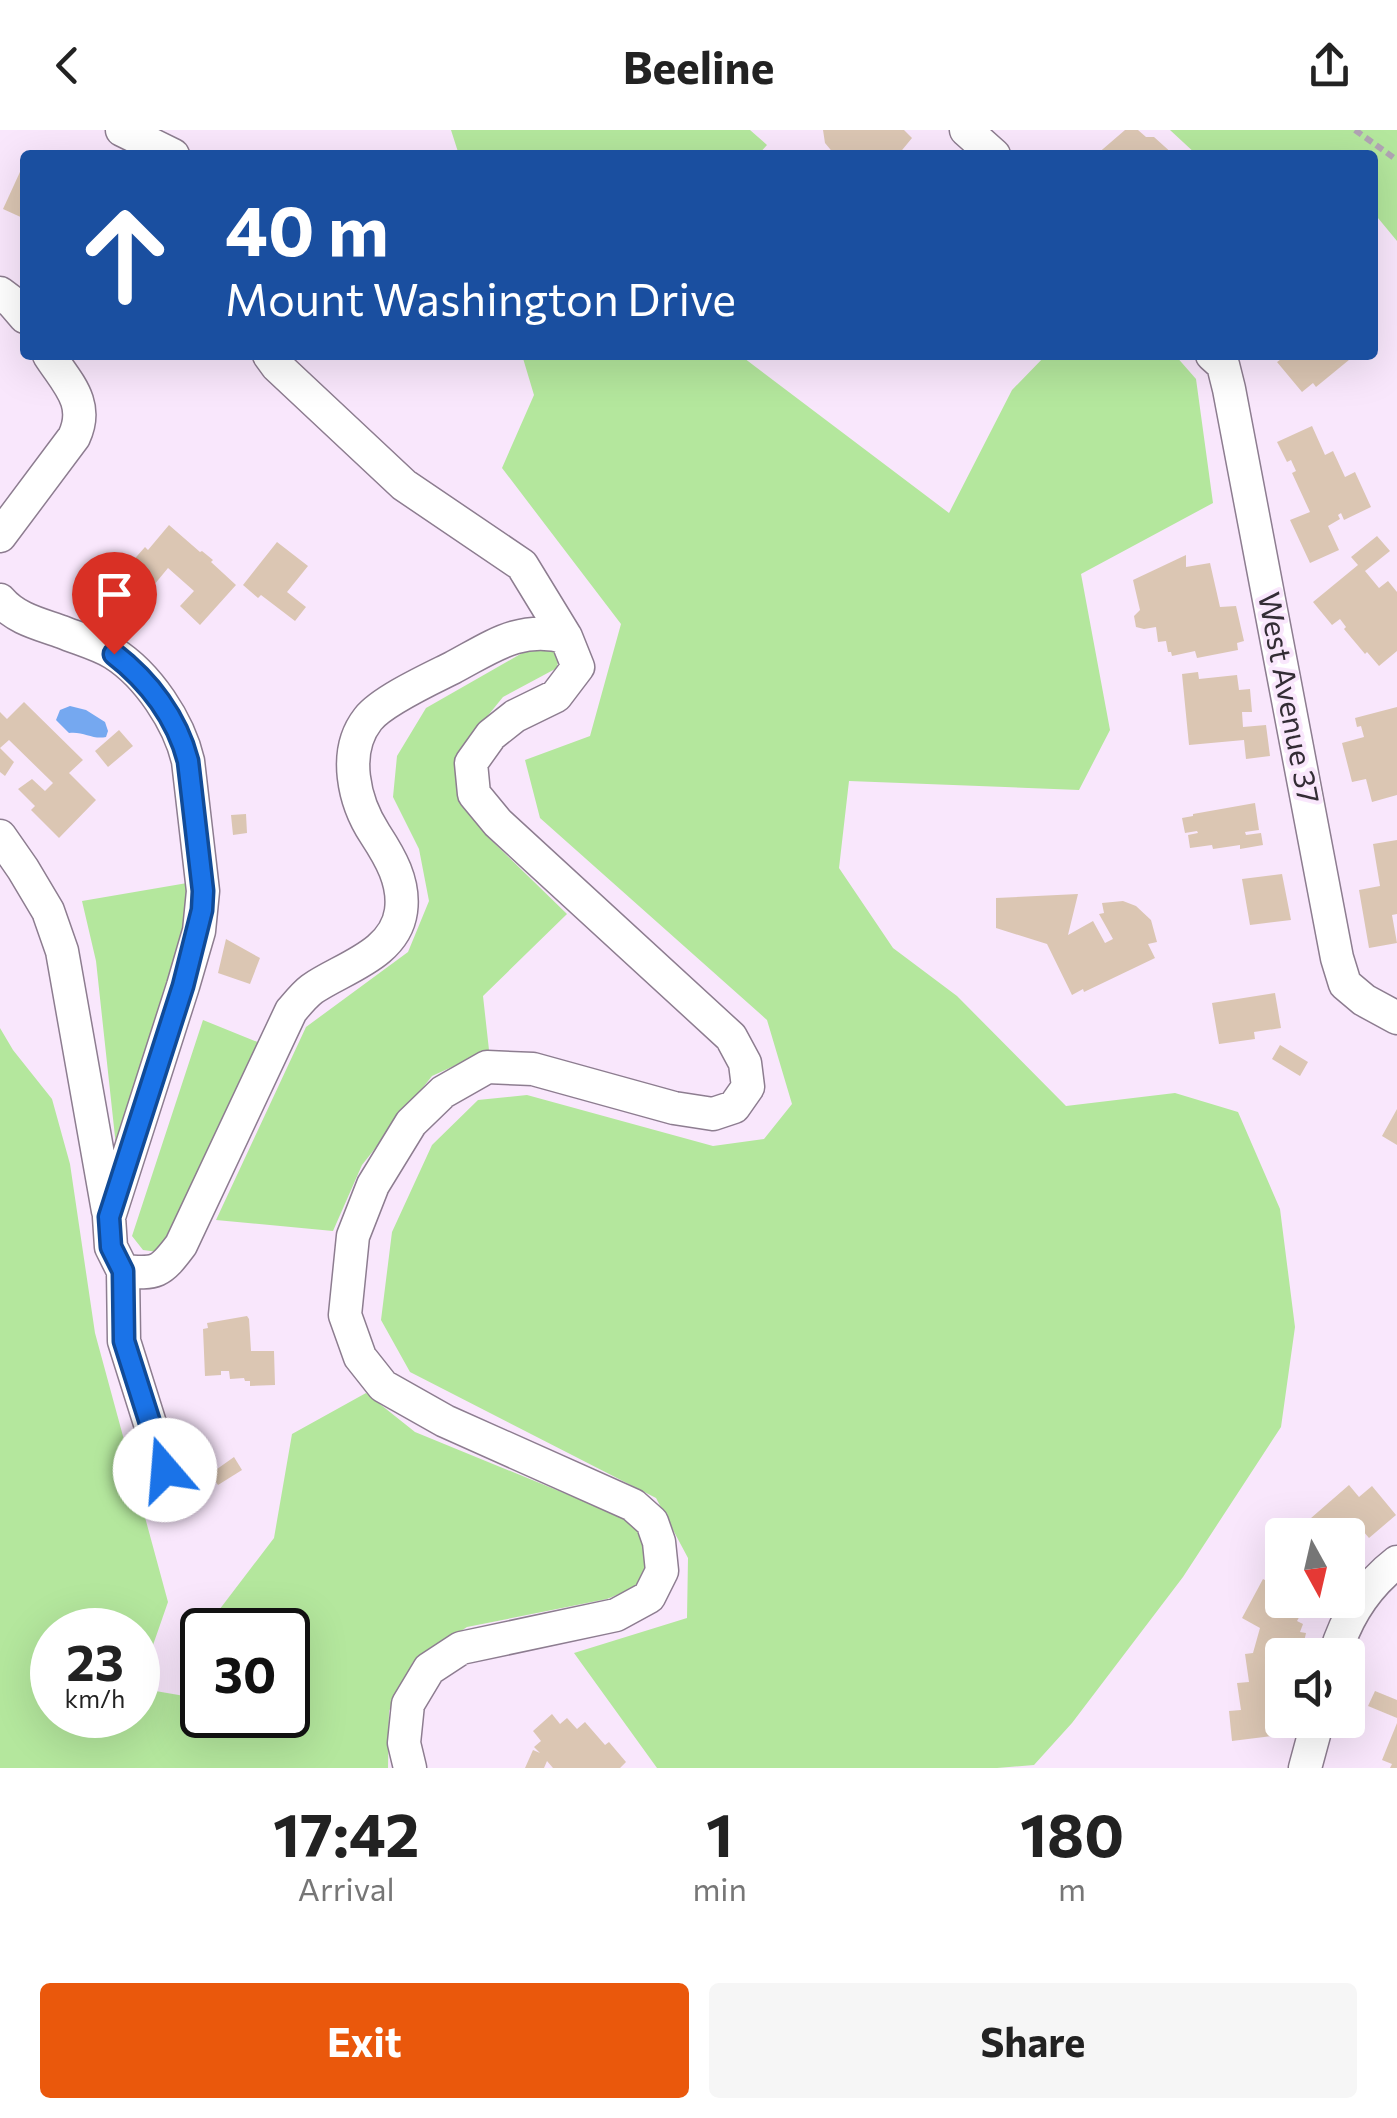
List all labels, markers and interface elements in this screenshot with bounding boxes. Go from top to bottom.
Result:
icon: back [40,38,95,93]
text: Beeline [623,38,774,93]
icon: share [1302,38,1357,93]
text: 40 m [225,185,389,270]
icon: ahead [60,190,190,320]
text: Mount Washington Drive [225,270,736,325]
pin [72,552,157,655]
icon: arrive [87,567,142,622]
street label: West Avenue 37 [1252,589,1329,806]
position arrow [113,1418,217,1522]
north arrow [1265,1518,1365,1618]
map controls [1265,1518,1365,1738]
speed limit sign: 30 [180,1608,310,1738]
text: 23 [66,1630,124,1691]
button: sound [1265,1638,1365,1738]
text: km/h [65,1683,125,1713]
text: 17:42 [273,1796,419,1869]
text: 1 [706,1796,733,1869]
text: 180 [1020,1796,1124,1869]
text: Arrival [298,1868,395,1908]
text: min [692,1868,747,1908]
text: m [1058,1868,1086,1908]
button: Exit [40,1983,689,2098]
button: Share [709,1983,1357,2098]

